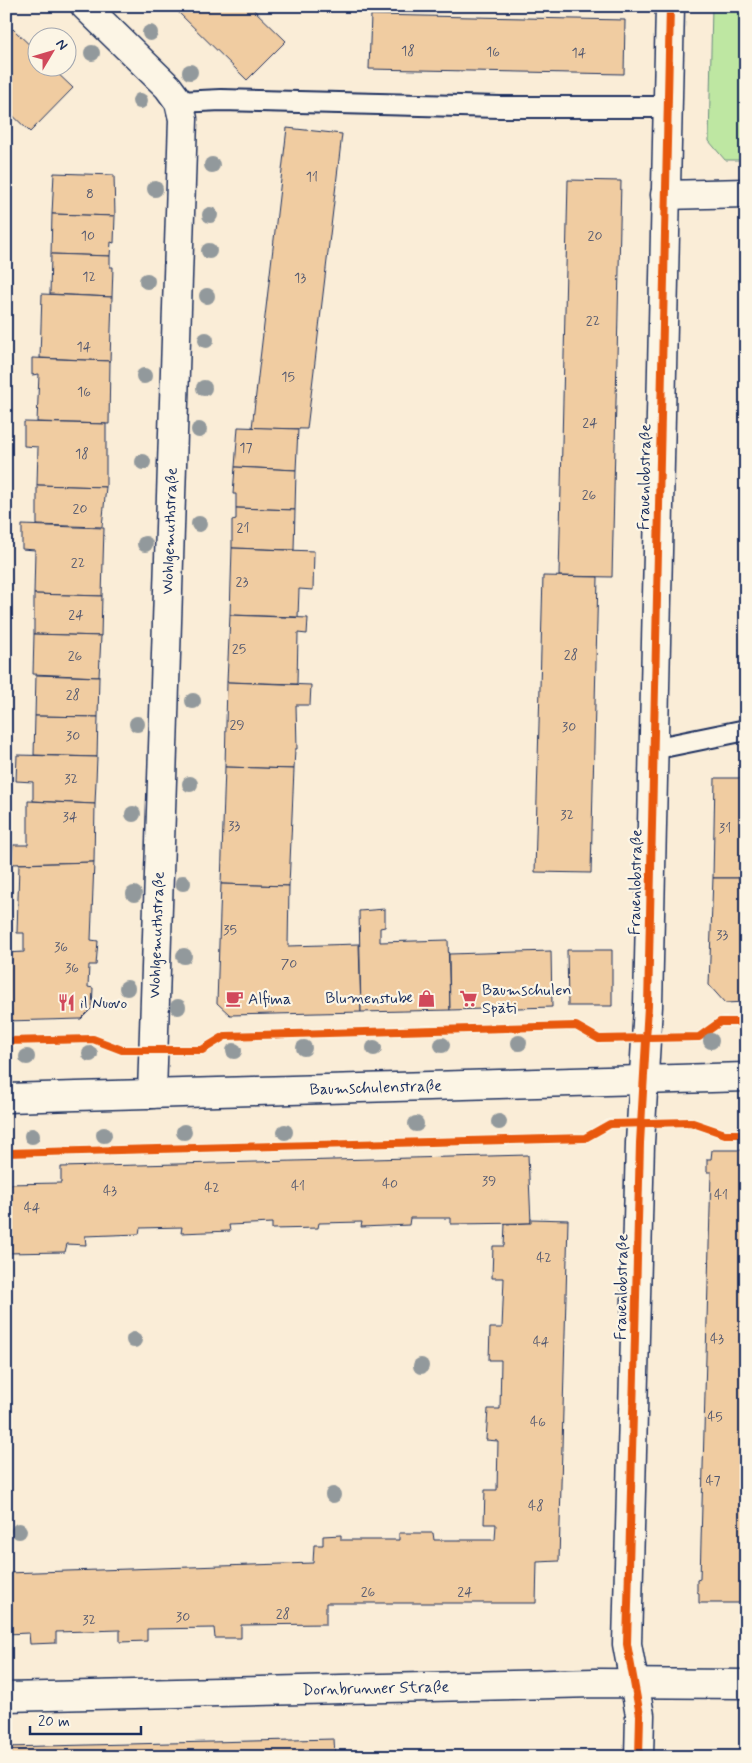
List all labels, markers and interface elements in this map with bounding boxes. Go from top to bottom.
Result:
north arrow [28,28,78,78]
text: N [51,35,71,54]
house number: 18 [401,42,415,60]
house number: 16 [486,43,500,61]
house number: 14 [572,44,587,62]
house number: 11 [306,168,318,186]
house number: 8 [86,185,94,203]
house number: 10 [81,227,95,245]
house number: 20 [588,227,602,245]
house number: 12 [82,268,96,286]
house number: 13 [294,269,306,287]
house number: 22 [586,312,600,330]
house number: 14 [77,338,92,356]
house number: 15 [281,368,295,386]
house number: 16 [77,383,91,401]
house number: 24 [582,414,598,432]
street label: Frauenlobstraße [634,424,656,530]
house number: 17 [239,439,253,457]
house number: 18 [75,445,89,463]
street label: Wohlgemuthstraße [157,467,183,595]
house number: 26 [582,486,597,504]
house number: 20 [73,500,87,518]
house number: 21 [237,519,249,537]
house number: 22 [71,554,85,572]
house number: 23 [236,573,248,591]
house number: 24 [68,606,84,624]
house number: 25 [232,640,246,658]
house number: 28 [564,646,578,664]
house number: 26 [68,647,83,665]
house number: 28 [66,686,80,704]
house number: 29 [229,716,245,734]
house number: 30 [562,718,576,736]
house number: 30 [66,727,80,745]
house number: 32 [64,770,78,788]
house number: 32 [560,806,574,824]
house number: 34 [63,808,78,826]
house number: 33 [228,817,240,835]
house number: 31 [719,819,731,837]
street label: Frauenlobstraße [625,829,647,935]
street label: Wohlgemuthstraße [144,871,170,999]
house number: 35 [223,921,237,939]
house number: 33 [716,926,728,944]
house number: 36 [54,938,68,956]
house number: 70 [281,955,297,973]
house number: 36 [65,959,79,977]
place label: Baumschulen Späti [482,980,572,1019]
place label: Blumenstube [325,988,414,1009]
shop icon: Blumenstube [417,988,437,1008]
cafe icon: Alfima [224,989,244,1009]
place label: Alfima [248,989,291,1010]
supermarket icon: Baumschulen Späti [458,989,478,1009]
restaurant icon: il Nuovo [56,993,76,1013]
place label: il Nuovo [80,993,128,1014]
street label: Baumschulenstraße [309,1075,442,1100]
house number: 39 [482,1172,496,1190]
house number: 40 [382,1175,398,1193]
house number: 41 [291,1177,305,1195]
house number: 42 [204,1179,220,1197]
house number: 43 [103,1182,117,1200]
house number: 41 [714,1186,728,1204]
house number: 44 [24,1199,41,1217]
street label: Frauenlobstraße [611,1234,633,1340]
house number: 42 [536,1249,552,1267]
house number: 43 [710,1330,724,1348]
house number: 44 [533,1333,550,1351]
house number: 45 [707,1408,723,1426]
house number: 46 [530,1413,546,1431]
house number: 47 [705,1472,721,1490]
house number: 48 [528,1497,544,1515]
house number: 26 [361,1583,376,1601]
house number: 24 [457,1583,473,1601]
house number: 28 [276,1605,290,1623]
house number: 30 [176,1608,190,1626]
house number: 32 [82,1611,96,1629]
street label: Dornbrunner Straße [302,1676,450,1700]
scale bar [30,1703,141,1735]
text: 20 m [38,1712,70,1732]

